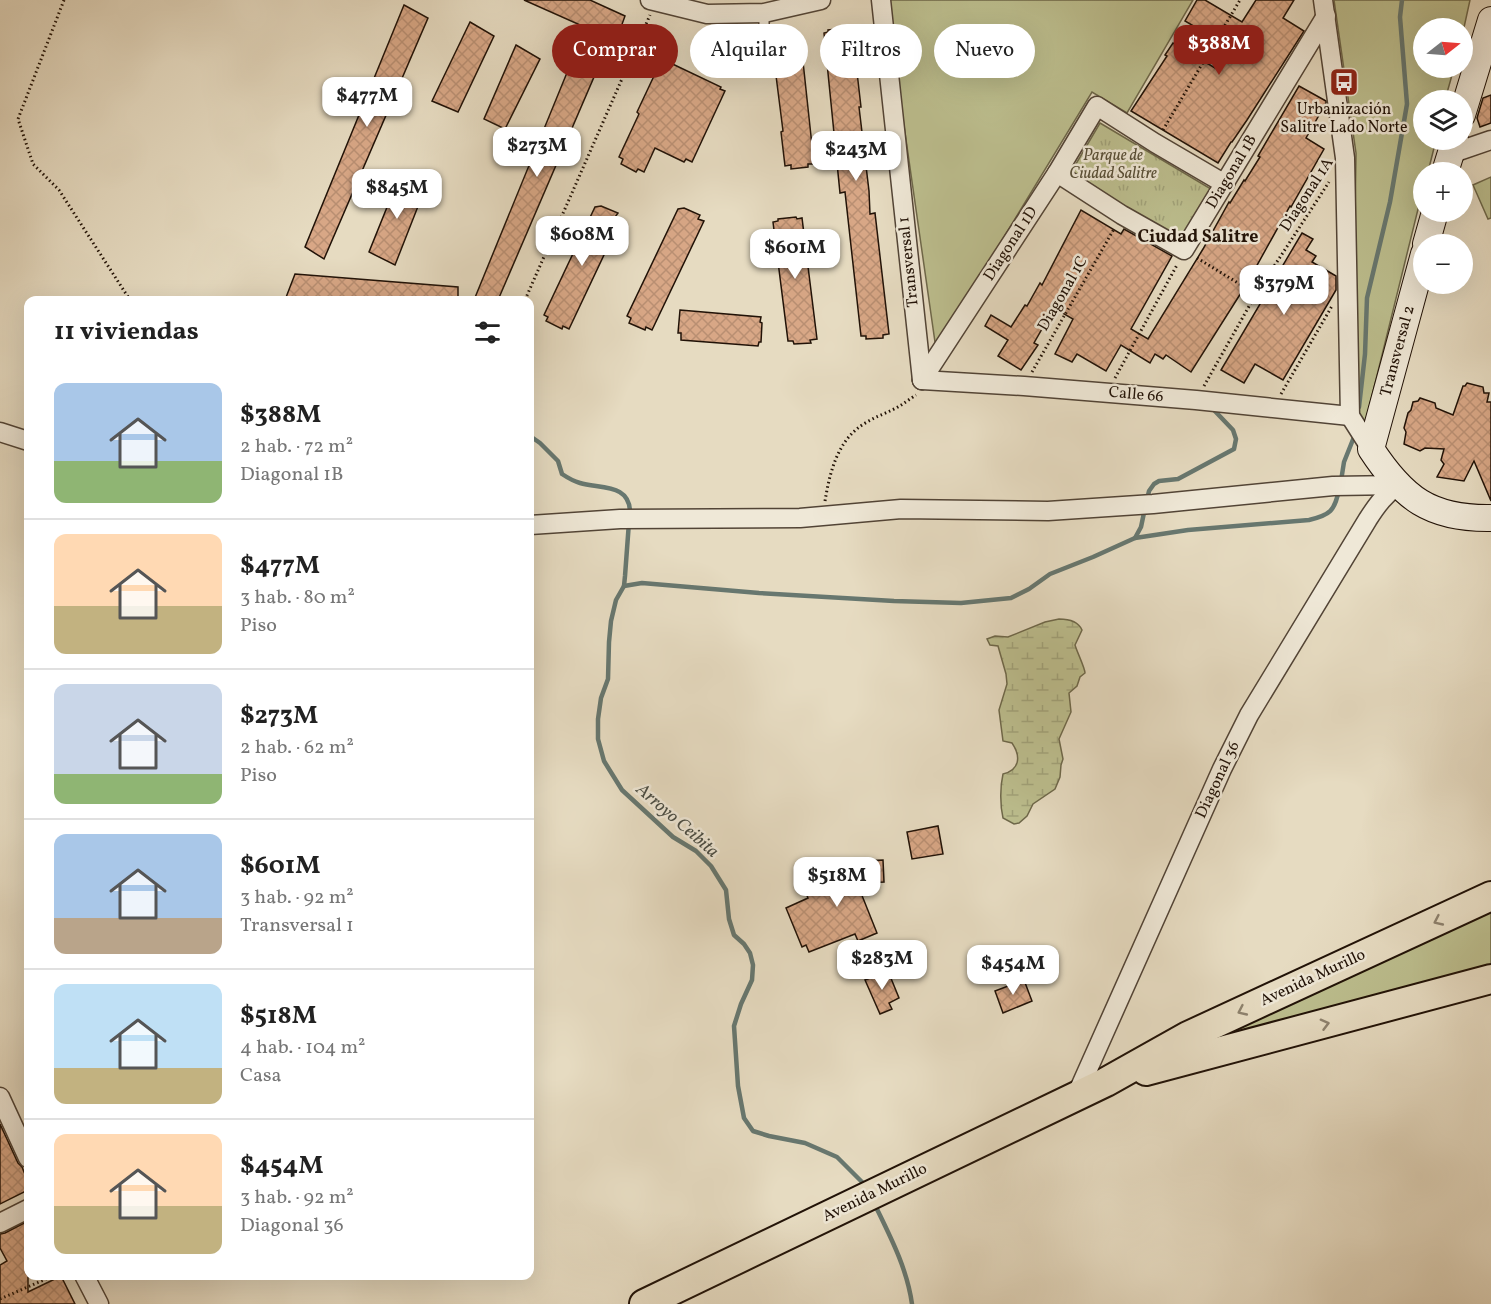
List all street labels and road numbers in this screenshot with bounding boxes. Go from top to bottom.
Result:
street label: Diagonal 1B [1201,131,1263,213]
street label: Diagonal 1A [1275,154,1339,236]
street label: Diagonal 1D [979,202,1043,285]
street label: Transversal 1 [893,216,925,308]
street label: Diagonal 1C [1033,252,1093,336]
street label: Transversal 2 [1375,303,1421,399]
street label: Calle 66 [1108,382,1164,408]
street label: Diagonal 36 [1190,738,1246,822]
street label: Avenida Murillo [1257,944,1369,1012]
street label: Avenida Murillo [819,1158,931,1228]

